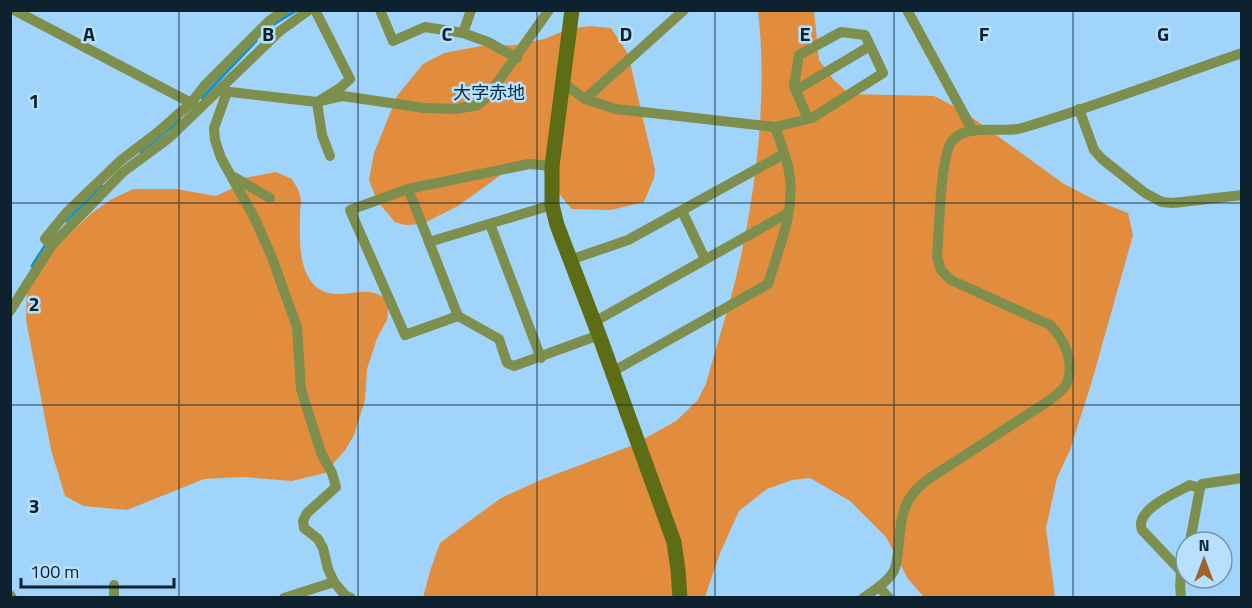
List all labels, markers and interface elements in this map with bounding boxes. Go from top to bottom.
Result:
text: A [83,18,95,49]
text: B [262,18,274,49]
text: C [442,18,453,49]
text: D [620,18,632,49]
text: E [799,18,811,49]
text: F [979,18,990,49]
text: G [1157,18,1169,49]
district label: 大字赤地 [453,79,525,106]
text: 1 [28,85,40,116]
text: 2 [28,288,40,319]
text: 3 [28,490,40,521]
north arrow [1174,530,1234,590]
text: N [1198,533,1210,557]
scale bar [21,551,174,589]
text: 100 m [30,558,79,585]

